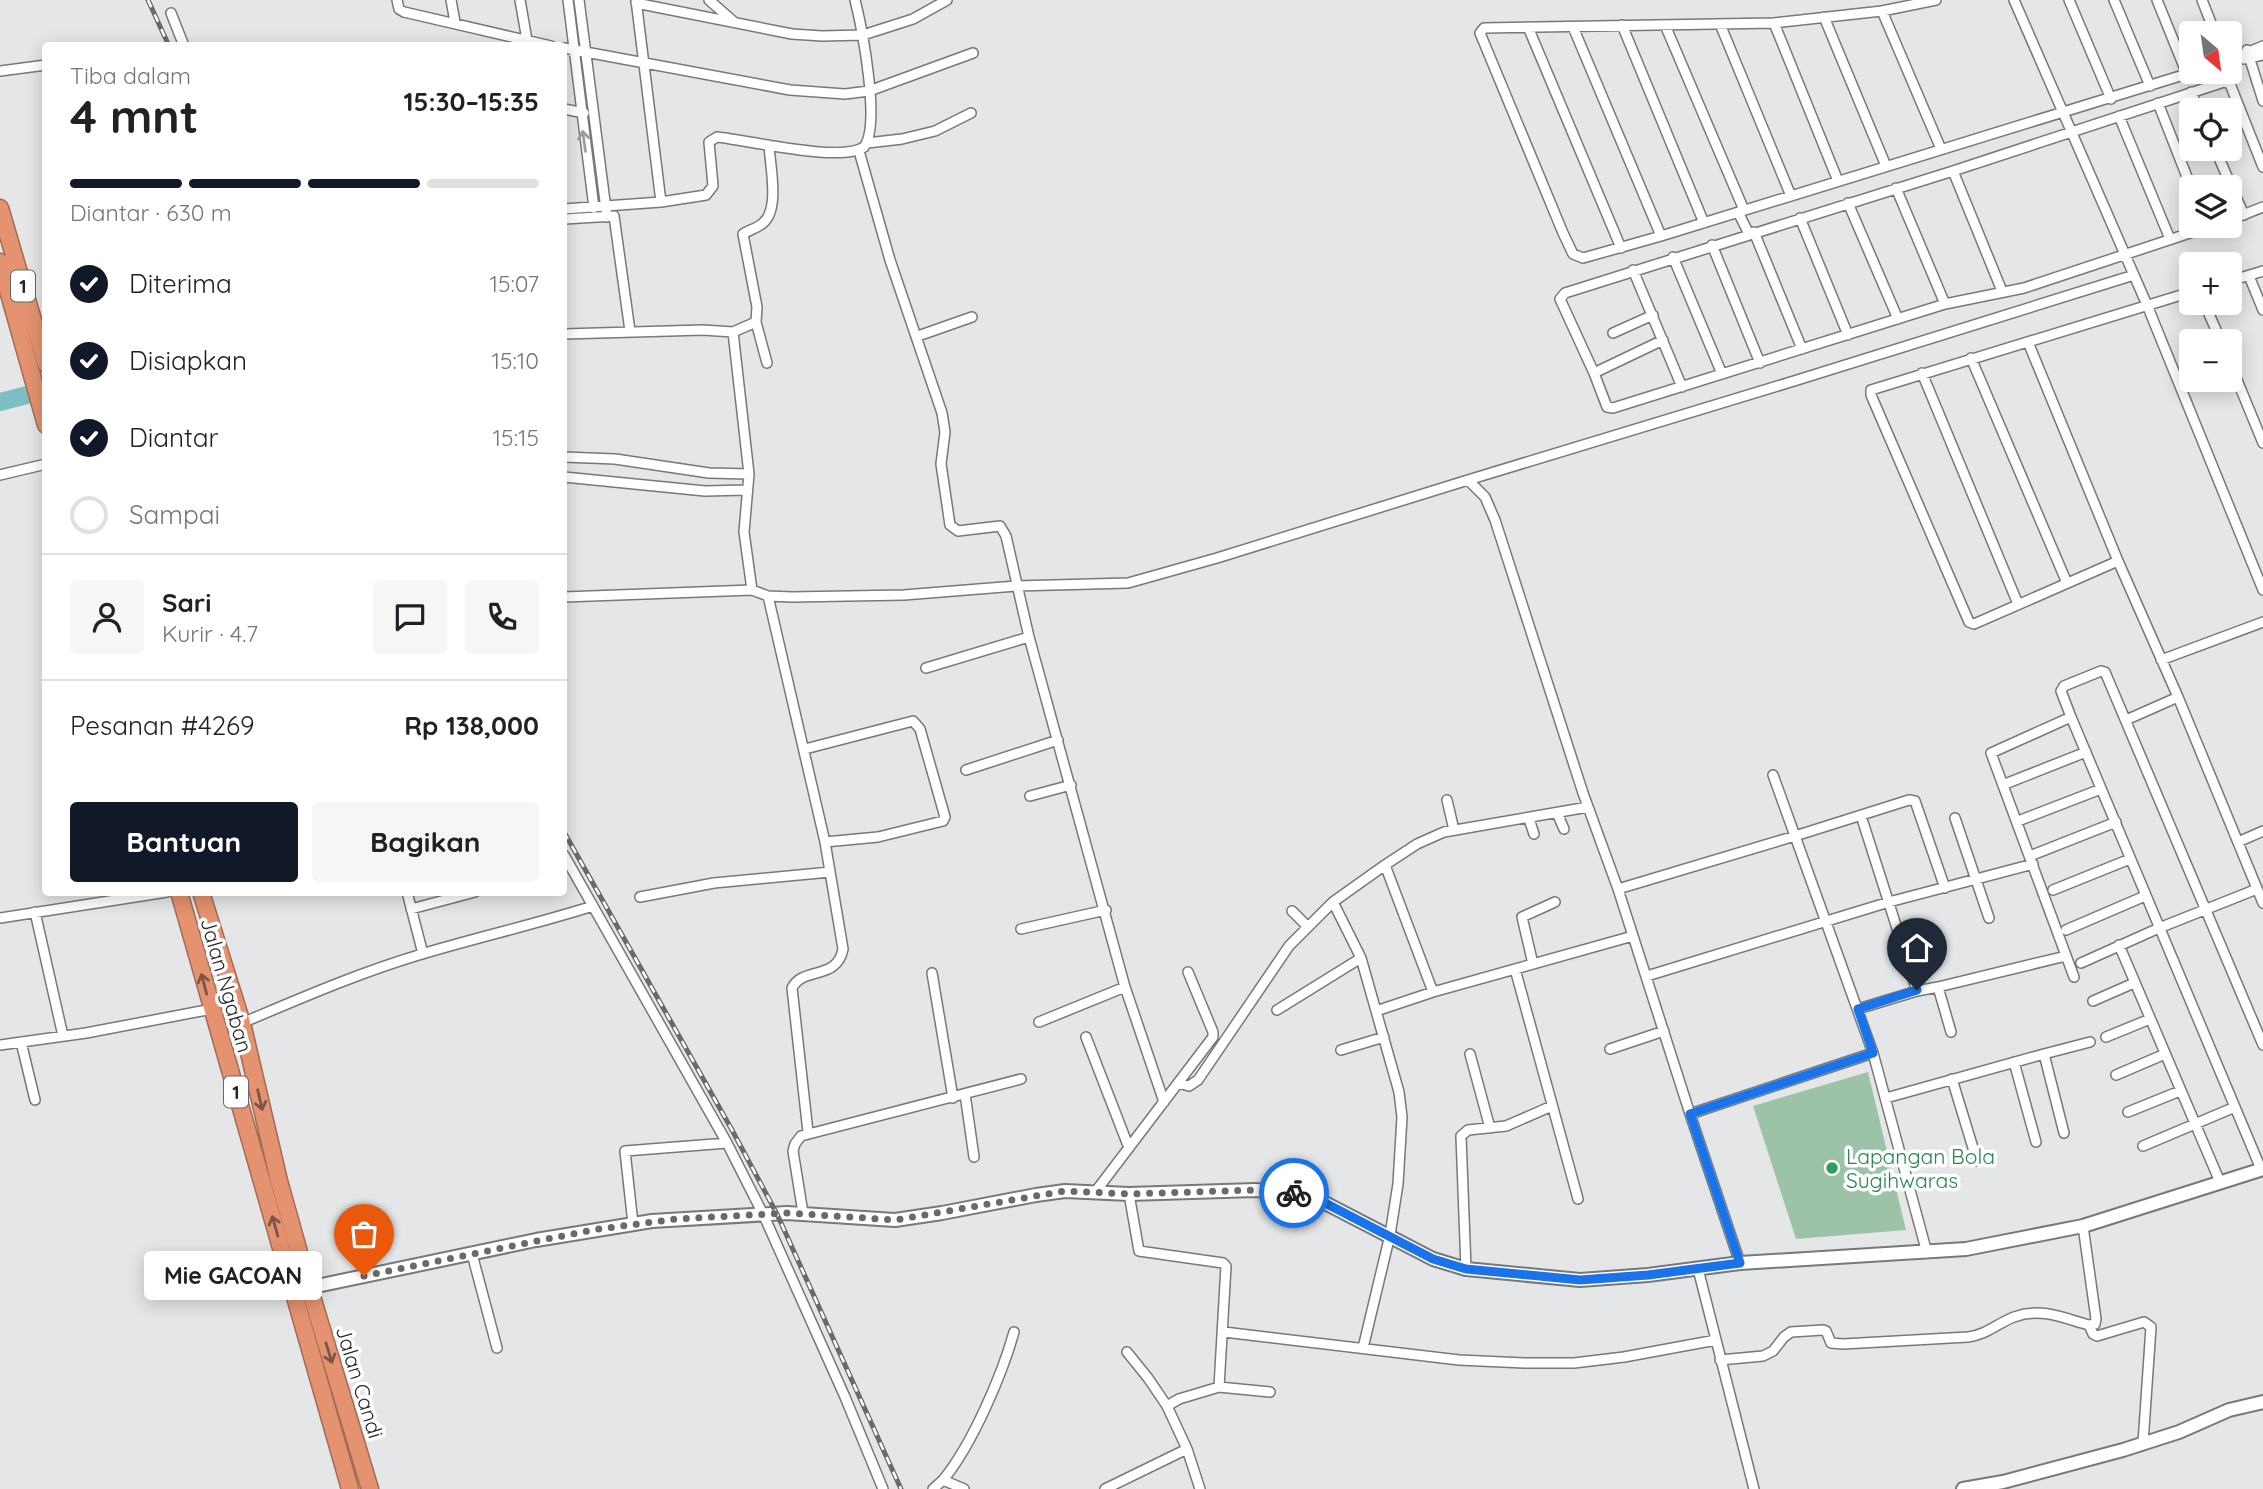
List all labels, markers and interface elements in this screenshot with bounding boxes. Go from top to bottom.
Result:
north arrow [2179,21,2242,84]
map controls [2179,21,2242,392]
text: Tiba dalam [70,61,191,90]
text: 15:30–15:35 [403,85,539,118]
text: 4 mnt [70,87,199,145]
button: locate [2179,98,2242,161]
one-way arrow [578,130,591,152]
button: layers [2179,175,2242,238]
text: Diantar · 630 m [70,198,232,227]
button: + [2179,252,2242,315]
icon: check [70,265,108,303]
text: Diterima [129,267,232,300]
text: 15:07 [489,269,539,298]
road number: 1 [11,270,35,302]
button: − [2179,329,2242,392]
icon: check [70,342,108,380]
text: Disiapkan [129,344,247,377]
text: 15:10 [491,346,539,375]
icon: check [70,419,108,457]
text: Diantar [129,421,219,454]
text: 15:15 [493,423,539,452]
text: Sampai [129,498,220,531]
button: person [70,580,144,654]
button: chat [373,580,447,654]
button: phone [465,580,539,654]
text: Sari [162,586,211,619]
text: Kurir · 4.7 [162,619,258,648]
text: Pesanan #4269 [70,709,255,742]
text: Rp 138,000 [404,709,539,742]
button: Bantuan [70,802,298,882]
button: Bagikan [312,802,539,882]
street label: Jalan Ngaban [195,915,259,1055]
pin [1887,918,1947,990]
icon: home [1898,929,1936,967]
one-way arrow [197,973,210,995]
road number: 1 [224,1076,248,1108]
one-way arrow [254,1088,267,1110]
place label: Lapangan Bola Sugihwaras [1846,1143,1995,1193]
courier [1259,1158,1329,1228]
marker: Lapangan Bola Sugihwaras [1824,1160,1840,1176]
icon: bike [1275,1174,1313,1212]
pin [334,1204,394,1276]
one-way arrow [267,1215,280,1237]
icon: bag [345,1215,383,1253]
callout: Mie GACOAN [144,1252,322,1300]
text: Mie GACOAN [164,1261,302,1290]
street label: Jalan Candi [331,1323,389,1441]
one-way arrow [324,1341,336,1363]

